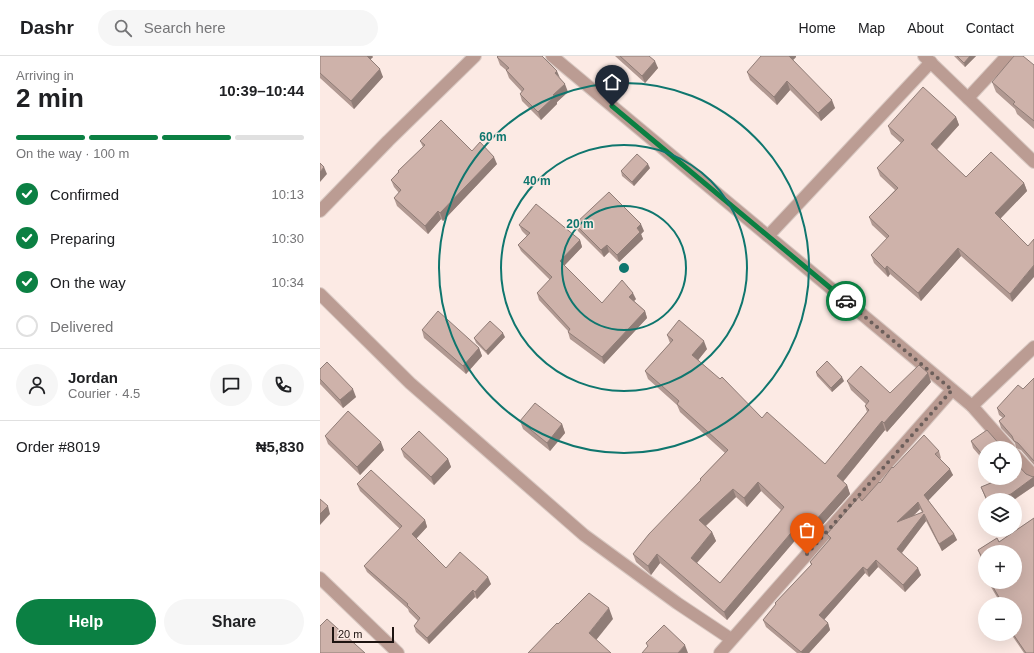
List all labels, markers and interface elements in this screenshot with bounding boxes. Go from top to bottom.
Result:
search box [98,10,378,46]
text: Dashr [20,17,74,38]
icon: search [112,17,134,39]
text: Search here [144,19,226,36]
text: Home [799,20,836,36]
text: Map [858,20,885,36]
text: About [907,20,944,36]
text: Contact [966,20,1014,36]
pin [595,65,629,106]
text: Arriving in [16,68,74,83]
icon: home [601,71,623,93]
text: 10:39–10:44 [219,82,304,99]
text: 2 min [16,83,84,113]
text: 60 m [479,130,507,144]
text: On the way · 100 m [16,146,129,161]
text: 40 m [523,174,551,188]
icon: check [16,183,38,205]
text: Confirmed [50,186,119,203]
text: 10:13 [271,187,304,202]
text: 20 m [566,217,594,231]
icon: check [16,227,38,249]
text: Preparing [50,230,115,247]
text: 10:30 [271,231,304,246]
centre of rings [617,261,631,275]
icon: check [16,271,38,293]
text: On the way [50,274,126,291]
text: 10:34 [271,275,304,290]
courier [826,281,866,321]
icon: car [835,290,857,312]
text: Delivered [50,318,113,335]
button: person [16,364,58,406]
button: chat [210,364,252,406]
button: phone [262,364,304,406]
text: Jordan [68,369,118,386]
text: Courier · 4.5 [68,386,140,401]
text: Order #8019 [16,438,100,455]
text: ₦5,830 [256,438,304,455]
map controls [978,441,1022,641]
button: locate [978,441,1022,485]
button: layers [978,493,1022,537]
pin [790,513,824,554]
icon: bag [796,519,818,541]
button: + [978,545,1022,589]
button: − [978,597,1022,641]
button: Help [16,599,156,645]
button: Share [164,599,304,645]
scale bar [332,625,394,644]
text: 20 m [338,628,362,640]

